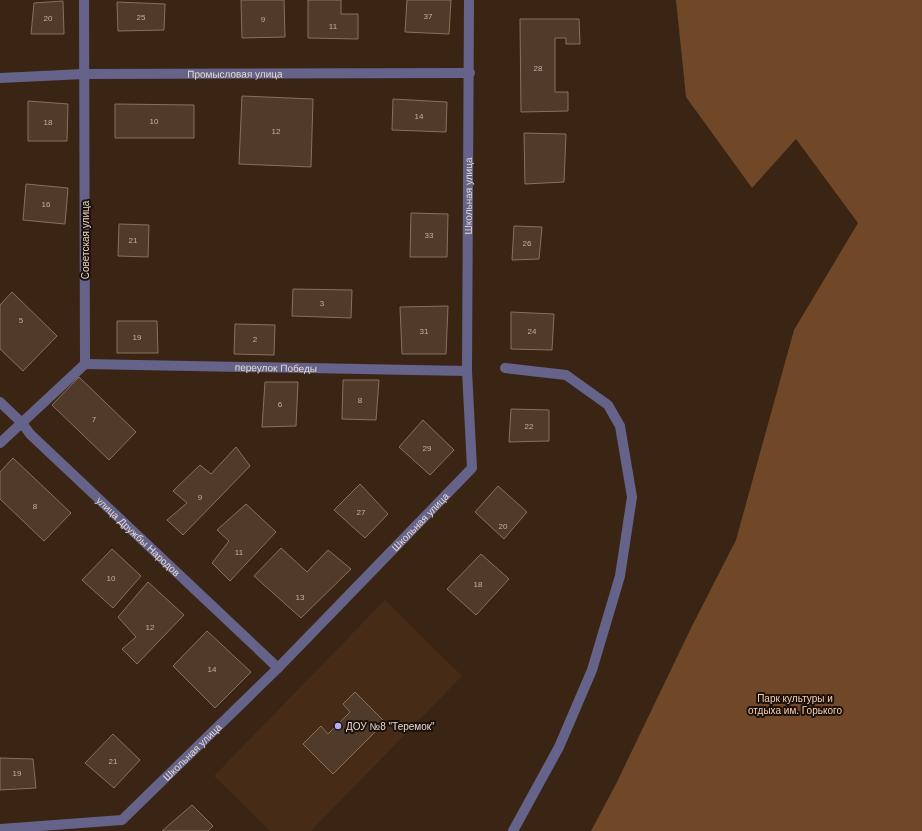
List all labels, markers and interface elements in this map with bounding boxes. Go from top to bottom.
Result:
house number: 37 [424,12,433,21]
house number: 25 [137,13,146,22]
house number: 20 [44,14,53,23]
house number: 9 [261,15,266,24]
house number: 11 [329,22,338,31]
house number: 28 [534,64,543,73]
street label: Промысловая улица [187,68,283,79]
house number: 14 [415,112,424,121]
house number: 10 [150,117,159,126]
house number: 18 [44,118,53,127]
house number: 12 [272,127,281,136]
street label: Школьная улица [462,157,474,234]
house number: 16 [42,200,51,209]
street label: Советская улица [80,200,91,279]
house number: 33 [425,231,434,240]
house number: 21 [129,236,138,245]
house number: 26 [523,239,532,248]
house number: 3 [320,299,325,308]
house number: 5 [19,316,24,325]
house number: 31 [420,327,429,336]
house number: 24 [528,327,537,336]
house number: 19 [133,333,142,342]
house number: 2 [253,335,258,344]
street label: переулок Победы [235,361,317,374]
house number: 8 [358,396,363,405]
house number: 6 [278,400,283,409]
house number: 7 [92,415,97,424]
house number: 22 [525,422,534,431]
house number: 29 [423,444,432,453]
street label: Школьная улица [389,490,451,553]
house number: 9 [198,493,203,502]
street label: улица Дружбы Народов [94,494,182,578]
house number: 8 [33,502,38,511]
house number: 27 [357,508,366,517]
house number: 20 [499,522,508,531]
house number: 11 [235,548,244,557]
house number: 10 [107,574,116,583]
house number: 18 [474,580,483,589]
house number: 13 [296,593,305,602]
house number: 12 [146,623,155,632]
house number: 14 [208,665,217,674]
park label: Парк культуры и отдыха им. Горького [748,693,842,716]
street label: Школьная улица [161,721,224,783]
marker: ДОУ №8 "Теремок" [333,721,343,731]
place label: ДОУ №8 "Теремок" [346,721,435,732]
house number: 21 [109,757,118,766]
house number: 19 [13,769,22,778]

